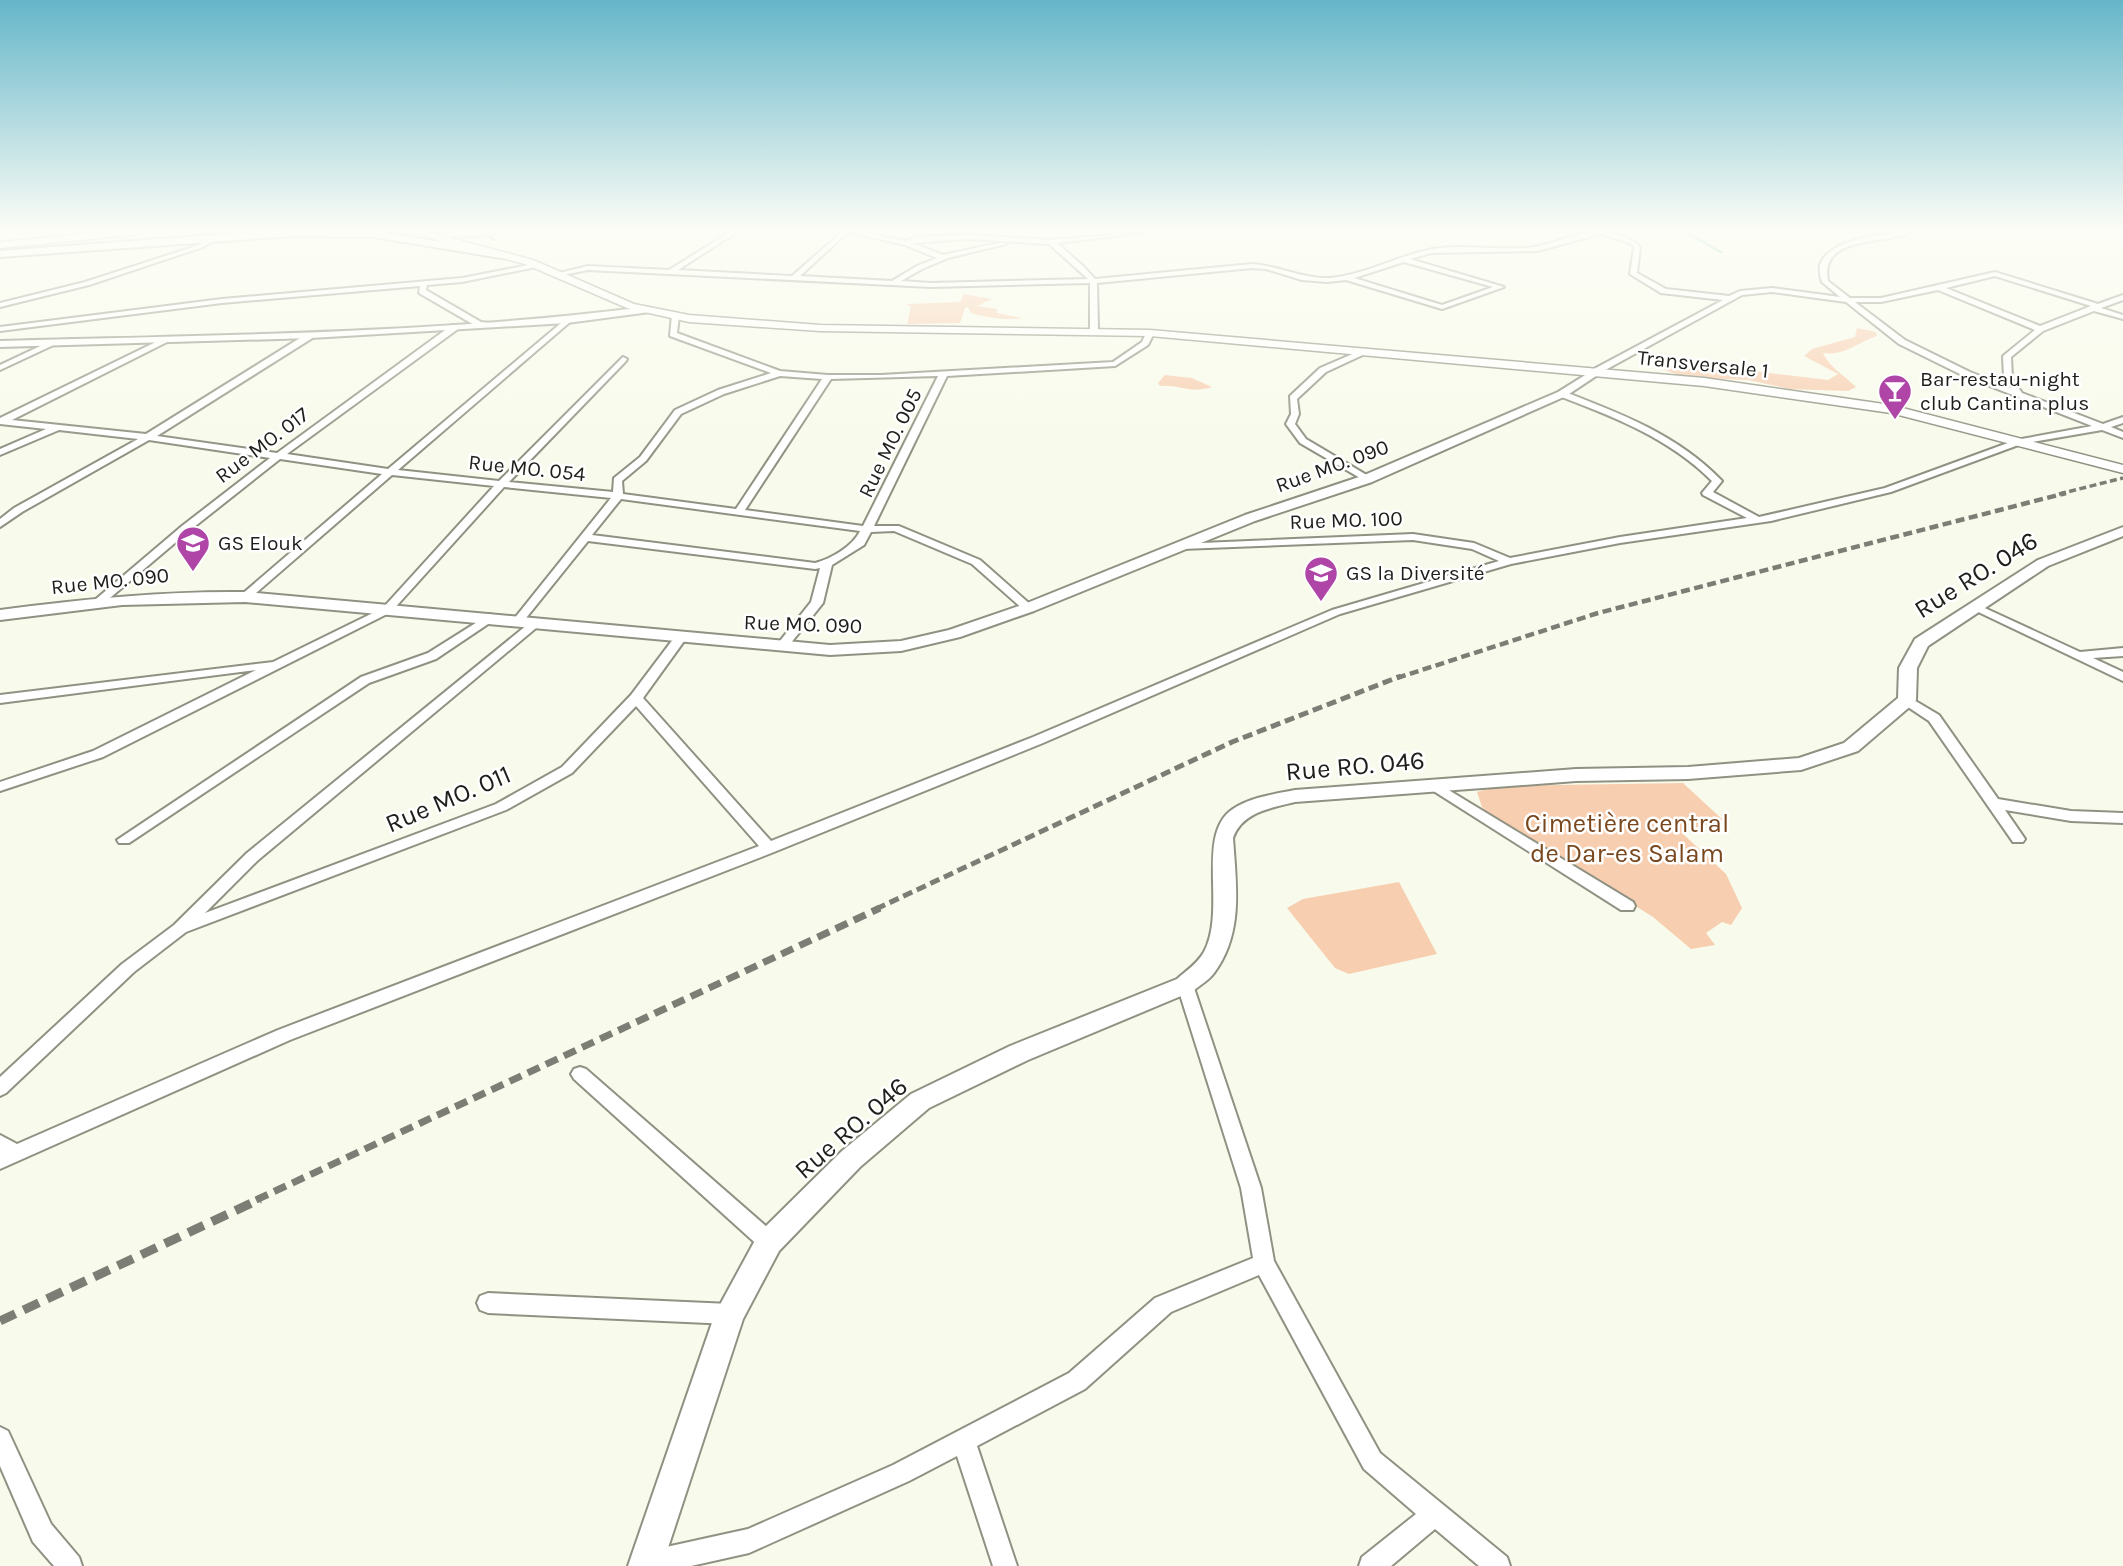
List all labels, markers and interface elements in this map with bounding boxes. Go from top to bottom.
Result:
street label: Transversale 1 [1636,345,1770,383]
place label: Bar-restau-night club Cantina plus [1920,367,2089,415]
bar icon: Bar-restau-night club Cantina plus [1876,372,1914,421]
street label: Rue MO. 005 [853,385,927,501]
street label: Rue MO. 017 [211,402,314,488]
street label: Rue MO. 090 [1272,434,1392,498]
street label: Rue MO. 054 [467,450,587,486]
street label: Rue MO. 100 [1289,506,1403,534]
school or university icon: GS Elouk [174,524,212,573]
street label: Rue RO. 046 [1909,525,2043,625]
place label: GS Elouk [218,531,303,555]
school or university icon: GS la Diversité [1302,554,1340,603]
place label: GS la Diversité [1346,561,1485,585]
street label: Rue MO. 090 [50,563,170,599]
street label: Rue MO. 090 [743,610,863,638]
street label: Rue RO. 046 [1284,744,1426,788]
street label: Rue MO. 011 [381,759,515,839]
park label: Cimetière central de Dar-es Salam [1525,808,1729,869]
street label: Rue RO. 046 [788,1071,914,1185]

